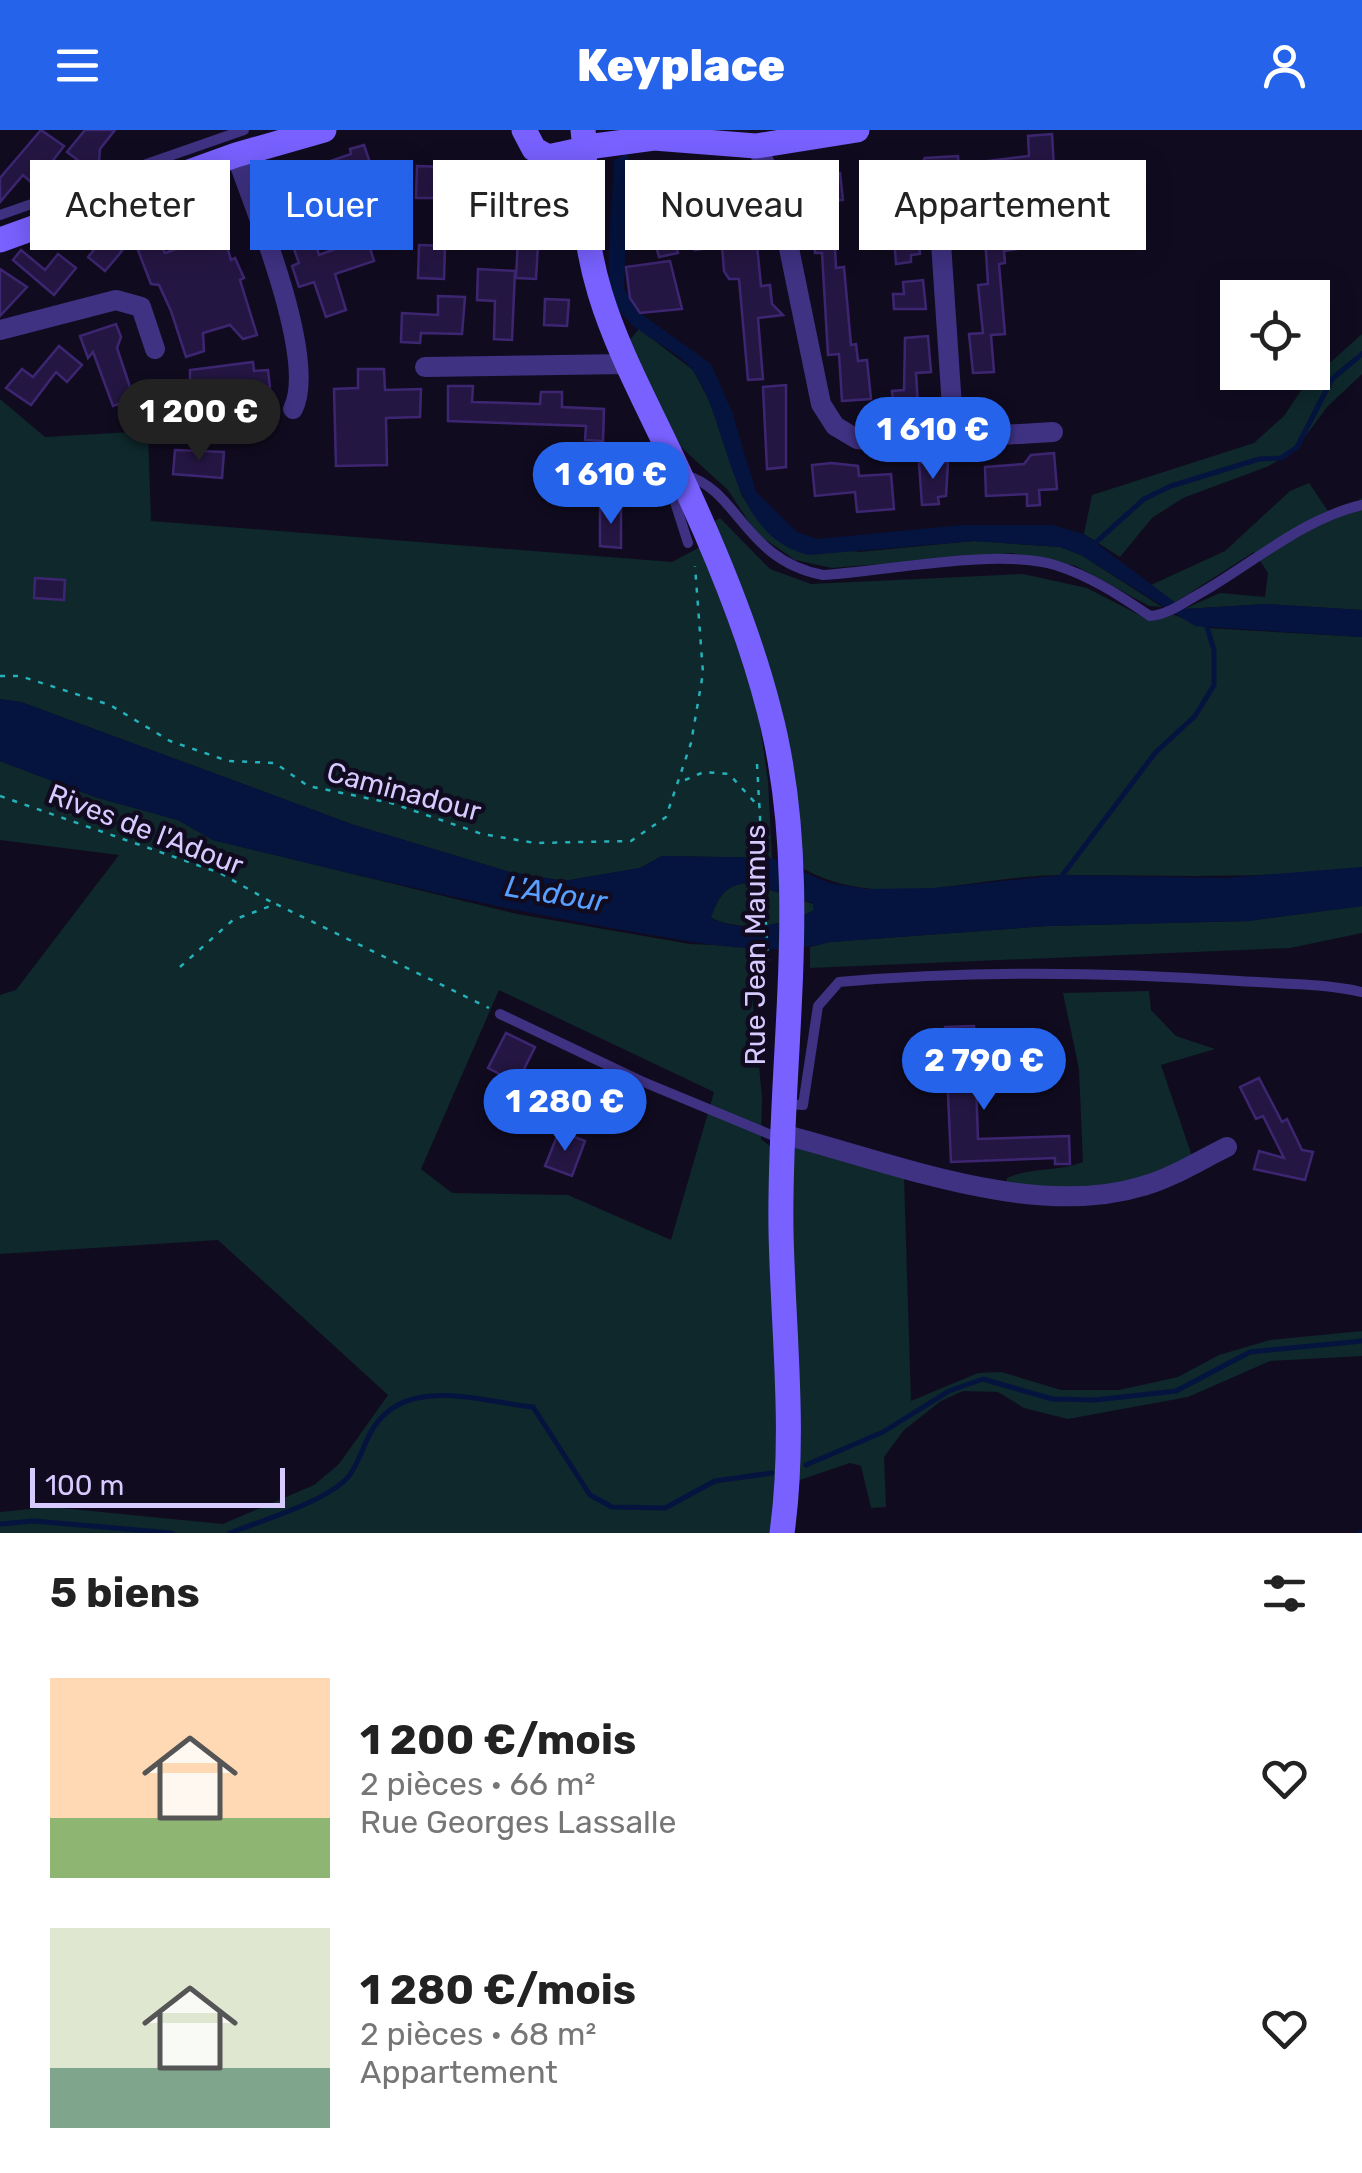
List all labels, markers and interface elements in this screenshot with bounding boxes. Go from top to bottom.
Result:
icon: menu [50,38,105,93]
icon: person [1257,38,1312,93]
text: Keyplace [577,39,785,92]
chip: Acheter [30,160,230,250]
chip: Louer [250,160,413,250]
chip: Filtres [433,160,605,250]
chip: Nouveau [625,160,839,250]
chip: Appartement [859,160,1146,250]
map controls [1220,280,1330,390]
button: locate [1220,280,1330,390]
pin: 1 200 € [107,379,291,464]
text: 1 200 € [140,392,258,430]
pin: 1 610 € [841,397,1025,482]
text: 1 610 € [877,410,989,448]
pin: 1 610 € [519,442,703,527]
text: 1 610 € [555,455,667,493]
street label: Caminadour [323,755,485,828]
street label: Rives de l'Adour [44,777,248,882]
street label: Rue Jean Maumus [739,824,772,1066]
water label: L'Adour [503,868,611,920]
pin: 2 790 € [892,1028,1076,1113]
text: 2 790 € [924,1041,1044,1079]
pin: 1 280 € [473,1069,657,1154]
text: 1 280 € [506,1082,624,1120]
scale bar [30,1463,285,1508]
text: 100 m [45,1469,124,1502]
icon: filters [1257,1566,1312,1621]
text: 5 biens [50,1568,200,1618]
text: 1 200 €/mois [360,1715,636,1765]
icon: home [130,1718,250,1838]
icon: heart [1257,1751,1312,1806]
text: 2 pièces · 66 m² [360,1765,595,1803]
text: Rue Georges Lassalle [360,1803,677,1841]
text: 1 280 €/mois [360,1965,636,2015]
icon: home [130,1968,250,2088]
icon: heart [1257,2001,1312,2056]
text: 2 pièces · 68 m² [360,2015,596,2053]
text: Appartement [360,2053,558,2091]

